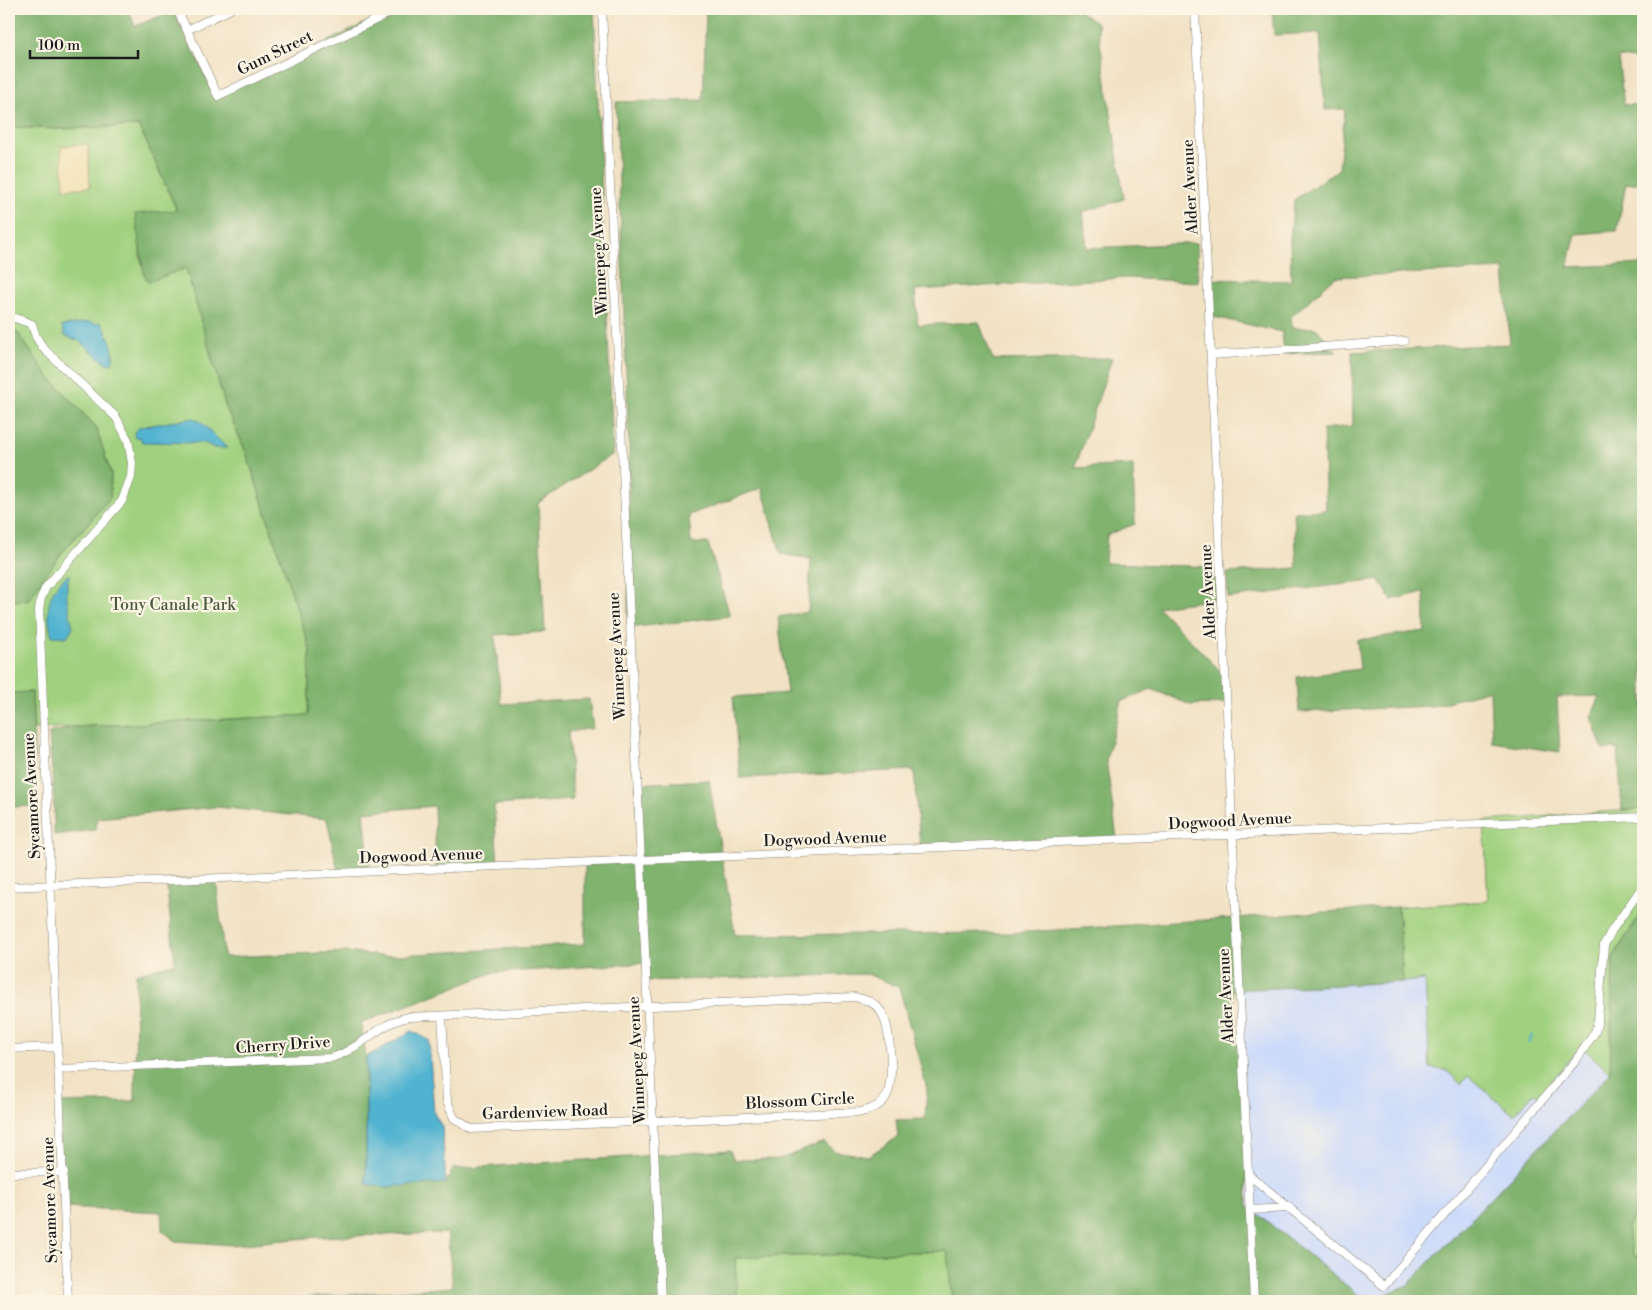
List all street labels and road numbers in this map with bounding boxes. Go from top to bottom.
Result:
street label: Gum Street [234,26,316,80]
street label: Alder Avenue [1178,139,1203,236]
street label: Winnepeg Avenue [586,187,612,316]
street label: Alder Avenue [1196,544,1221,641]
street label: Winnepeg Avenue [604,592,630,721]
street label: Sycamore Avenue [19,732,45,860]
street label: Dogwood Avenue [1168,808,1292,834]
street label: Dogwood Avenue [763,827,887,851]
street label: Dogwood Avenue [359,844,483,868]
street label: Alder Avenue [1214,948,1239,1045]
street label: Winnepeg Avenue [624,996,650,1125]
street label: Cherry Drive [235,1032,331,1058]
street label: Blossom Circle [744,1088,855,1114]
street label: Gardenview Road [482,1100,608,1124]
street label: Sycamore Avenue [38,1136,62,1264]

